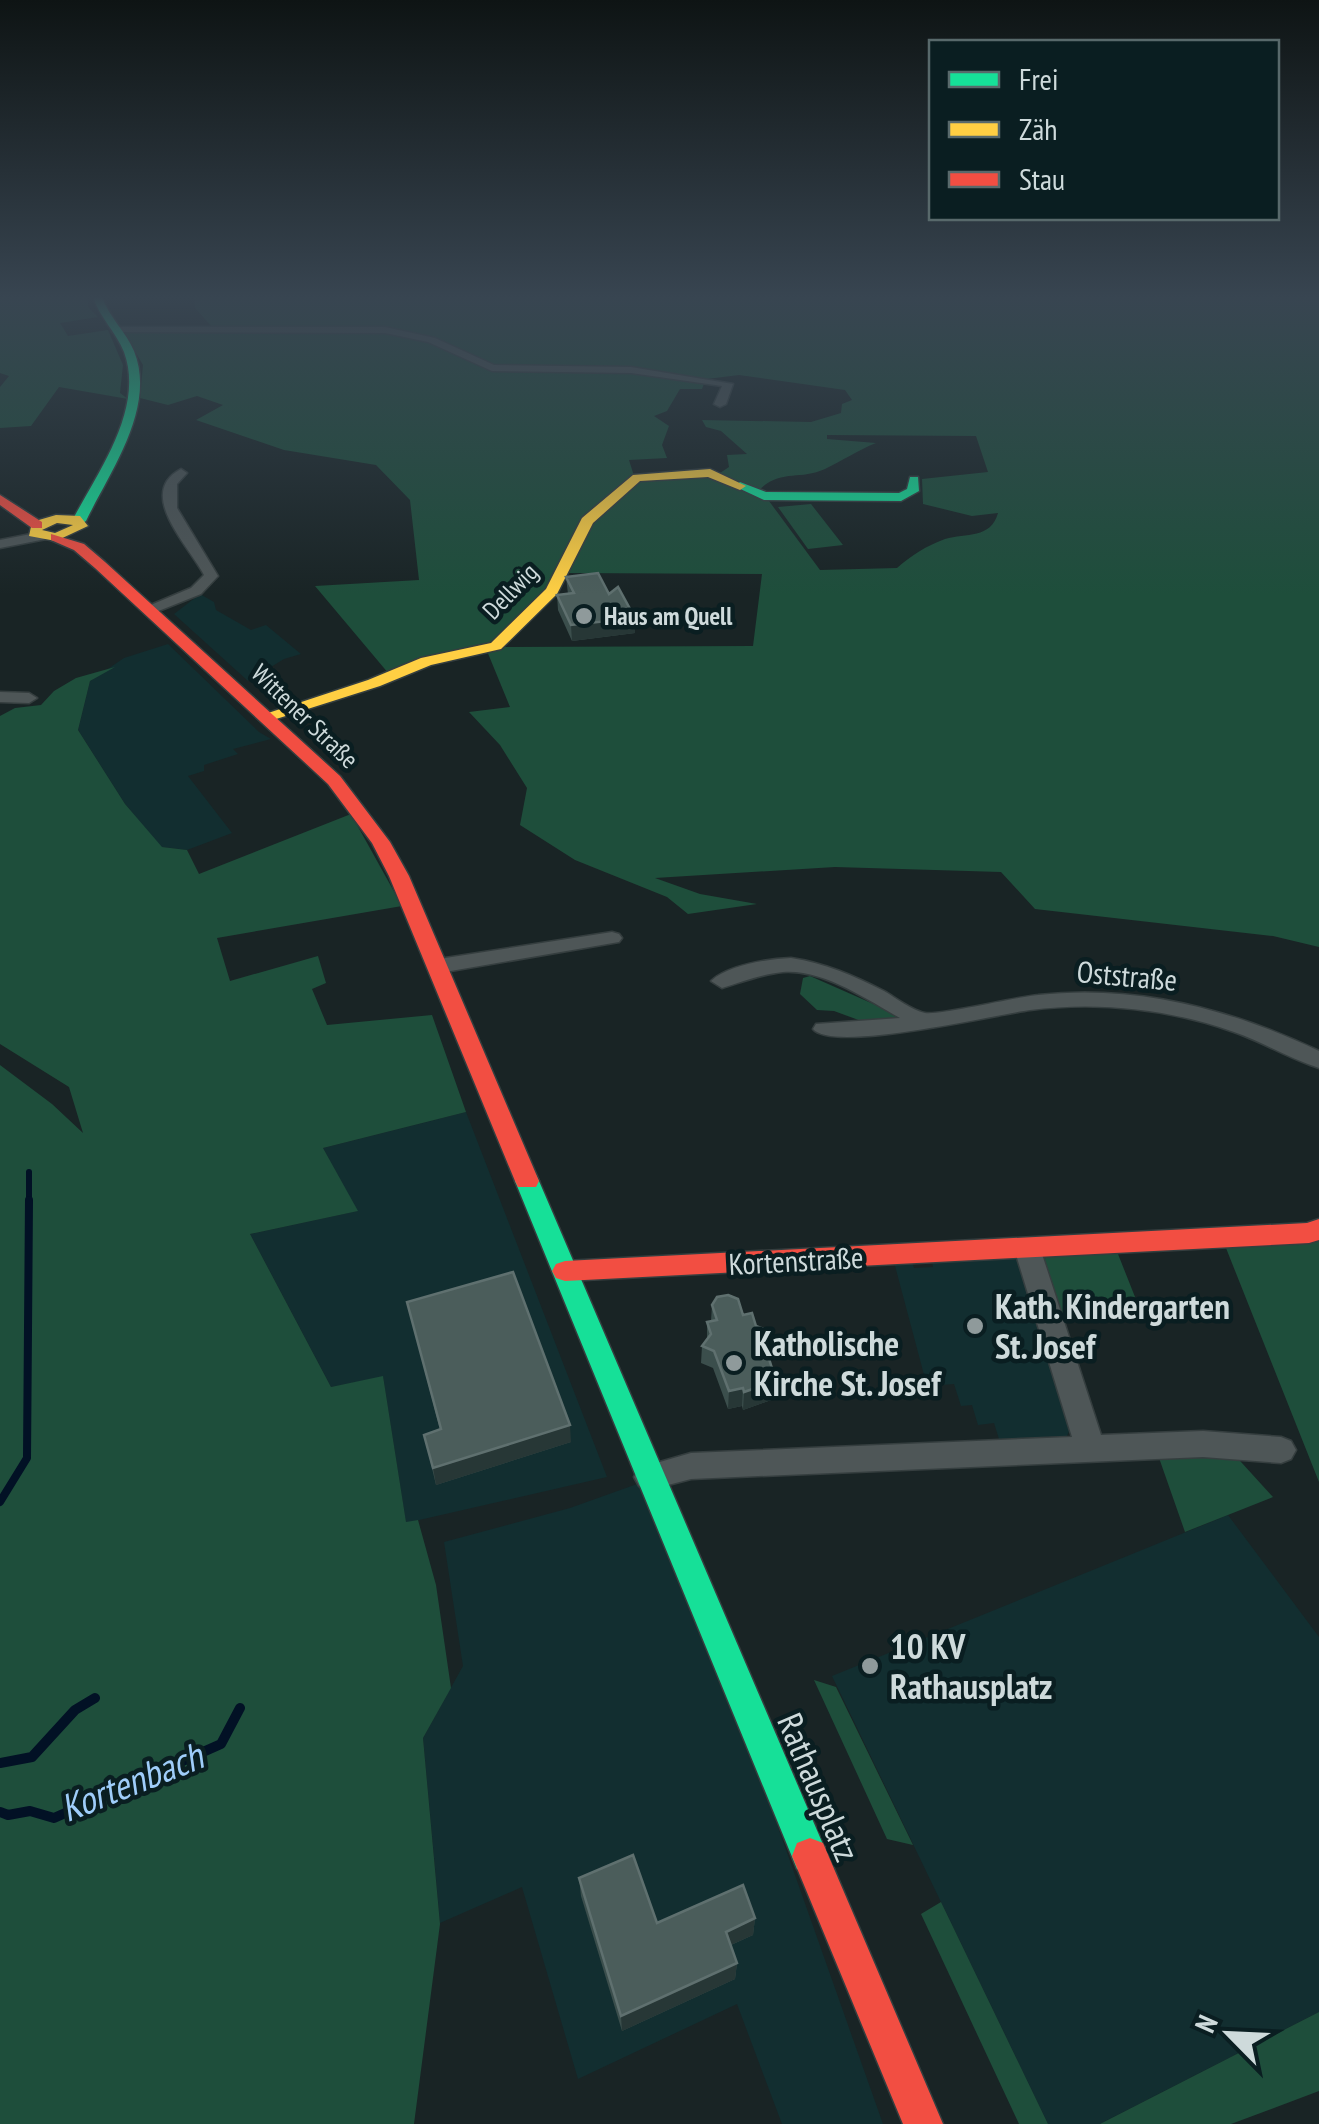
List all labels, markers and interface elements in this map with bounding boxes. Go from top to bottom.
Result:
legend [929,40,1279,220]
text: Frei [1019,59,1059,98]
text: Zäh [1019,109,1057,148]
text: Stau [1019,159,1065,198]
street label: Dellwig [476,556,544,626]
place label: Haus am Quell [604,600,733,632]
marker: Haus am Quell [573,605,595,627]
street label: Wittener Straße [245,657,365,775]
street label: Oststraße [1075,951,1179,999]
street label: Kortenstraße [728,1237,864,1283]
place label: Kath. Kindergarten St. Josef [995,1283,1230,1369]
marker: Kath. Kindergarten St. Josef [964,1315,986,1337]
place label: Katholische Kirche St. Josef [754,1320,942,1406]
marker: Katholische Kirche St. Josef [723,1352,745,1374]
place label: 10 KV Rathausplatz [890,1623,1052,1709]
marker: 10 KV Rathausplatz [859,1655,881,1677]
street label: Rathausplatz [767,1706,871,1868]
water label: Kortenbach [53,1729,212,1832]
north arrow [1179,1984,1279,2084]
text: N [1186,2009,1226,2038]

